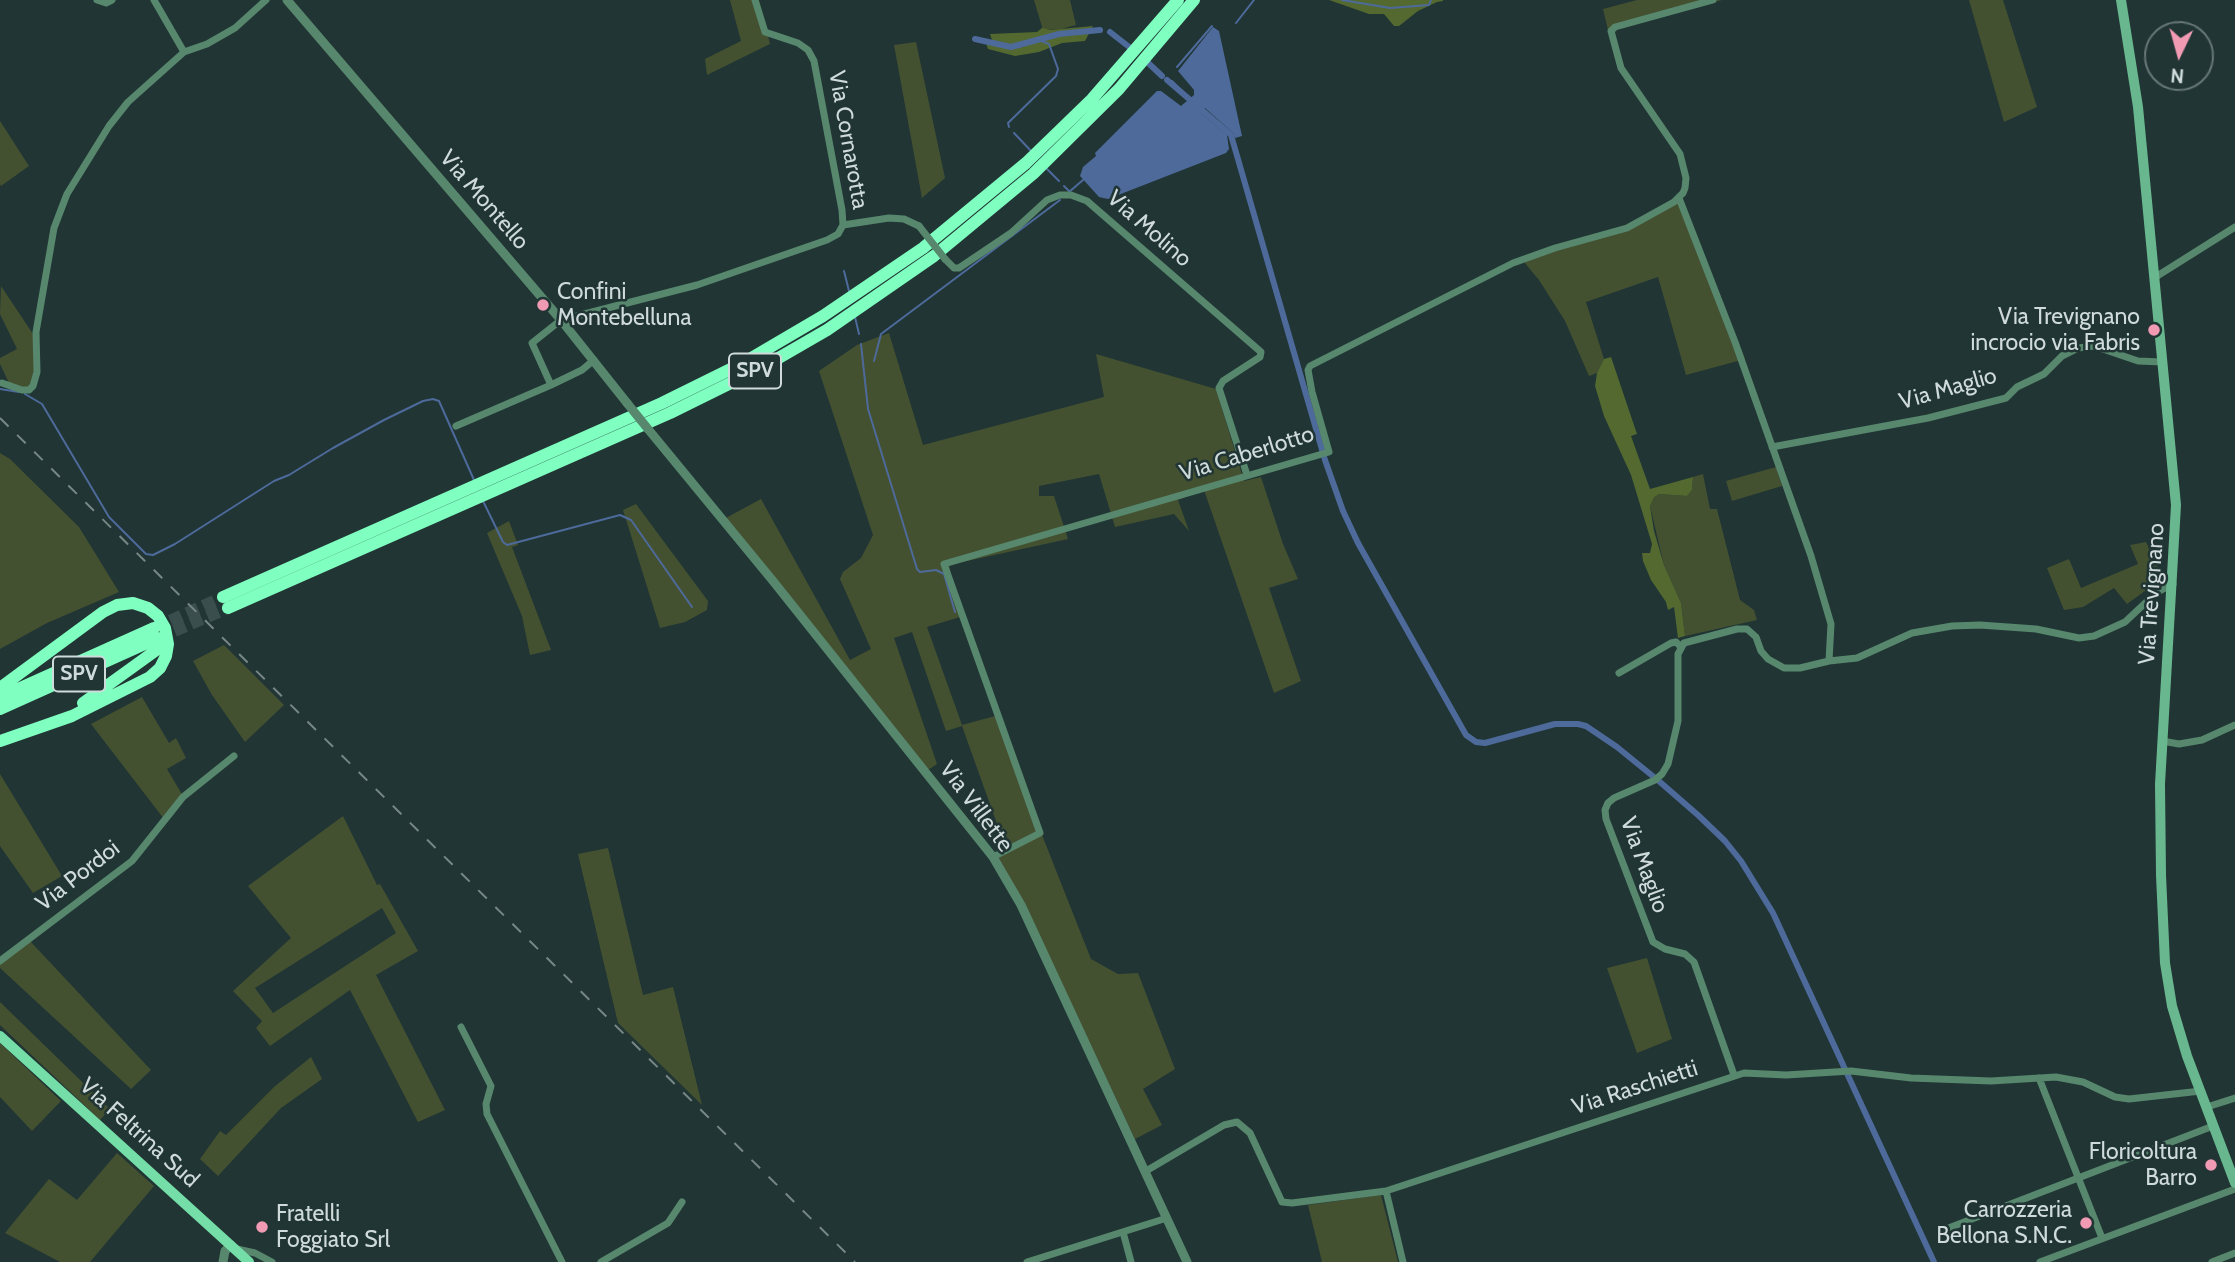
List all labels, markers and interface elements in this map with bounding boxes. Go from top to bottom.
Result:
north arrow [2144,21,2214,91]
text: N [2170,63,2185,87]
street label: Via Cornarotta [822,69,874,211]
street label: Via Montello [433,145,535,255]
street label: Via Molino [1101,185,1197,273]
place label: Confini Montebelluna [557,278,692,332]
marker: Confini Montebelluna [535,297,551,313]
place label: Via Trevignano incrocio via Fabris [1970,303,2140,357]
marker: Via Trevignano incrocio via Fabris [2146,322,2162,338]
road number: SPV [729,354,781,388]
street label: Via Maglio [1896,362,2000,416]
street label: Via Caberlotto [1176,420,1318,488]
street label: Via Trevignano [2133,522,2171,666]
road number: SPV [53,656,105,692]
street label: Via Villette [933,756,1019,858]
street label: Via Maglio [1614,813,1674,917]
street label: Via Pordoi [31,835,125,917]
street label: Via Raschietti [1569,1055,1701,1121]
street label: Via Feltrina Sud [74,1072,204,1194]
place label: Floricoltura Barro [2089,1138,2197,1192]
marker: Floricoltura Barro [2203,1157,2219,1173]
place label: Carrozzeria Bellona S.N.C. [1936,1196,2072,1250]
place label: Fratelli Foggiato Srl [276,1200,390,1254]
marker: Carrozzeria Bellona S.N.C. [2078,1215,2094,1231]
marker: Fratelli Foggiato Srl [254,1219,270,1235]

